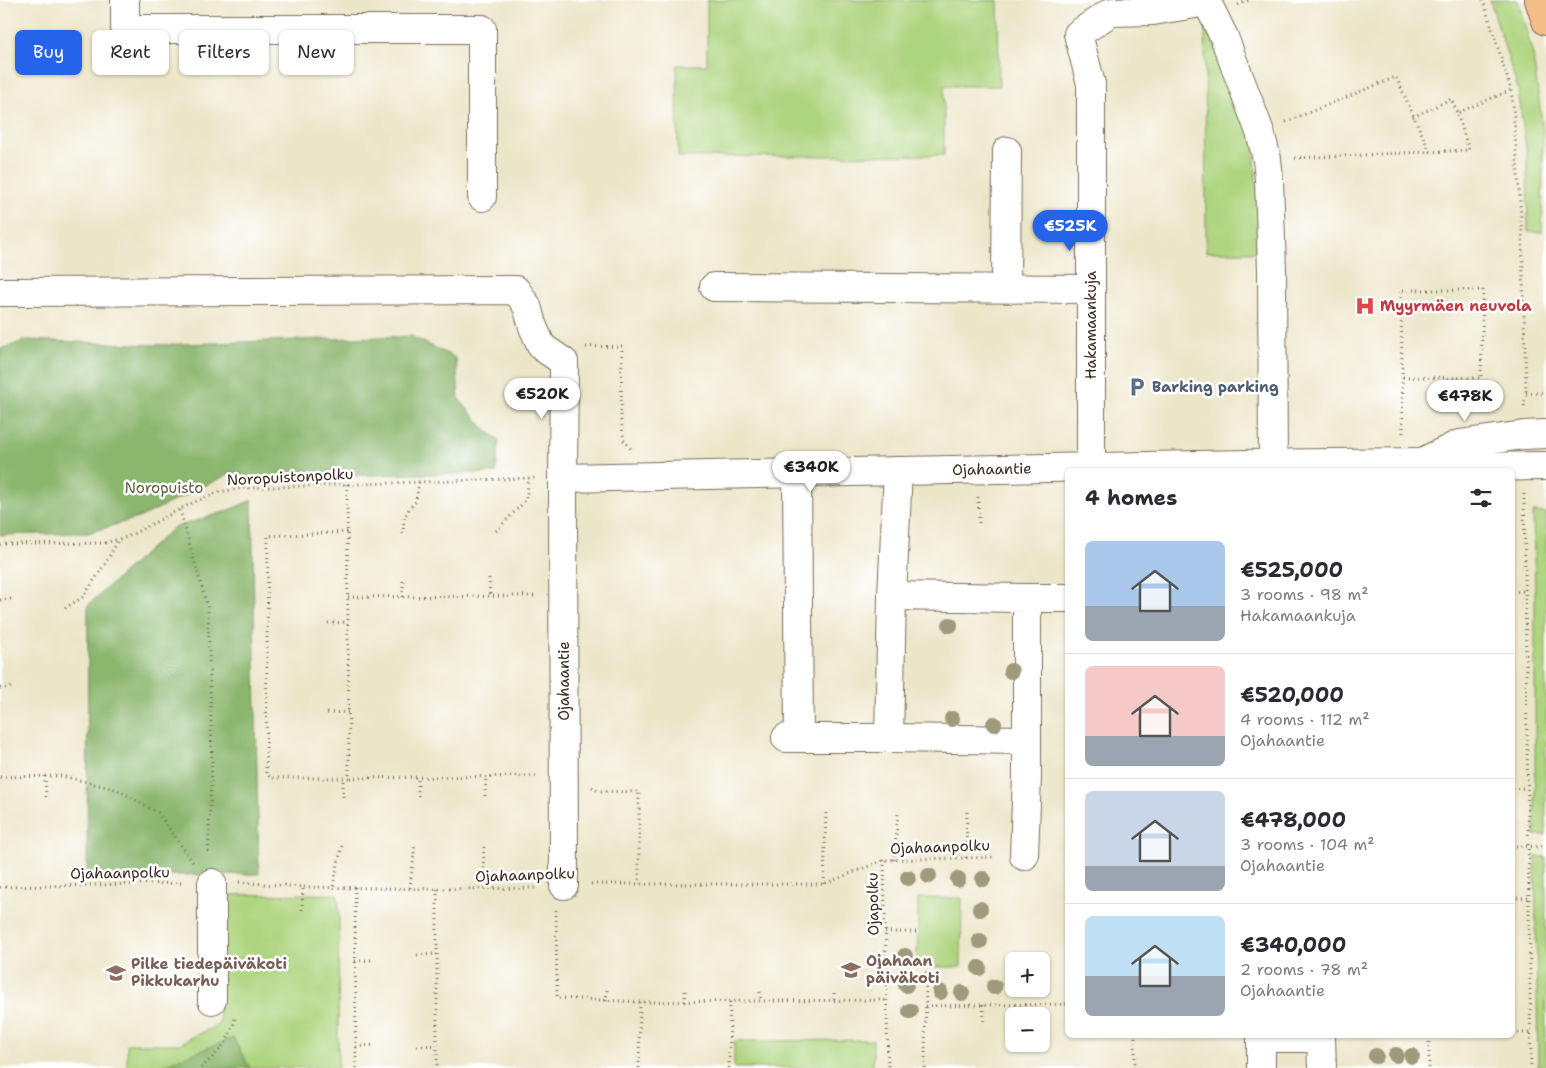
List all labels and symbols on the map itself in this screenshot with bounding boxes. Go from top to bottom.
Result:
pin: €525K [1035,210,1105,252]
street label: Hakamaankuja [1081,270,1101,379]
hospital icon: Myyrmäen neuvola [1354,295,1376,317]
place label: Myyrmäen neuvola [1380,296,1532,316]
parking icon: Barking parking [1126,376,1148,398]
place label: Barking parking [1152,377,1279,397]
pin: €520K [507,378,577,420]
pin: €478K [1430,380,1500,422]
pin: €340K [776,450,846,493]
street label: Ojahaantie [952,458,1032,480]
street label: Noropuistonpolku [226,464,354,490]
park label: Noropuisto [125,478,203,498]
street label: Ojahaantie [554,641,574,721]
street label: Ojahaanpolku [890,835,990,859]
street label: Ojahaanpolku [70,862,170,884]
street label: Ojahaanpolku [475,863,575,887]
street label: Ojapolku [862,872,884,936]
place label: Ojahaan päiväkoti [866,951,940,988]
place label: Pilke tiedepäiväkoti Pikkukarhu [131,954,287,991]
school or university icon: Ojahaan päiväkoti [840,959,862,981]
school or university icon: Pilke tiedepäiväkoti Pikkukarhu [105,962,127,984]

